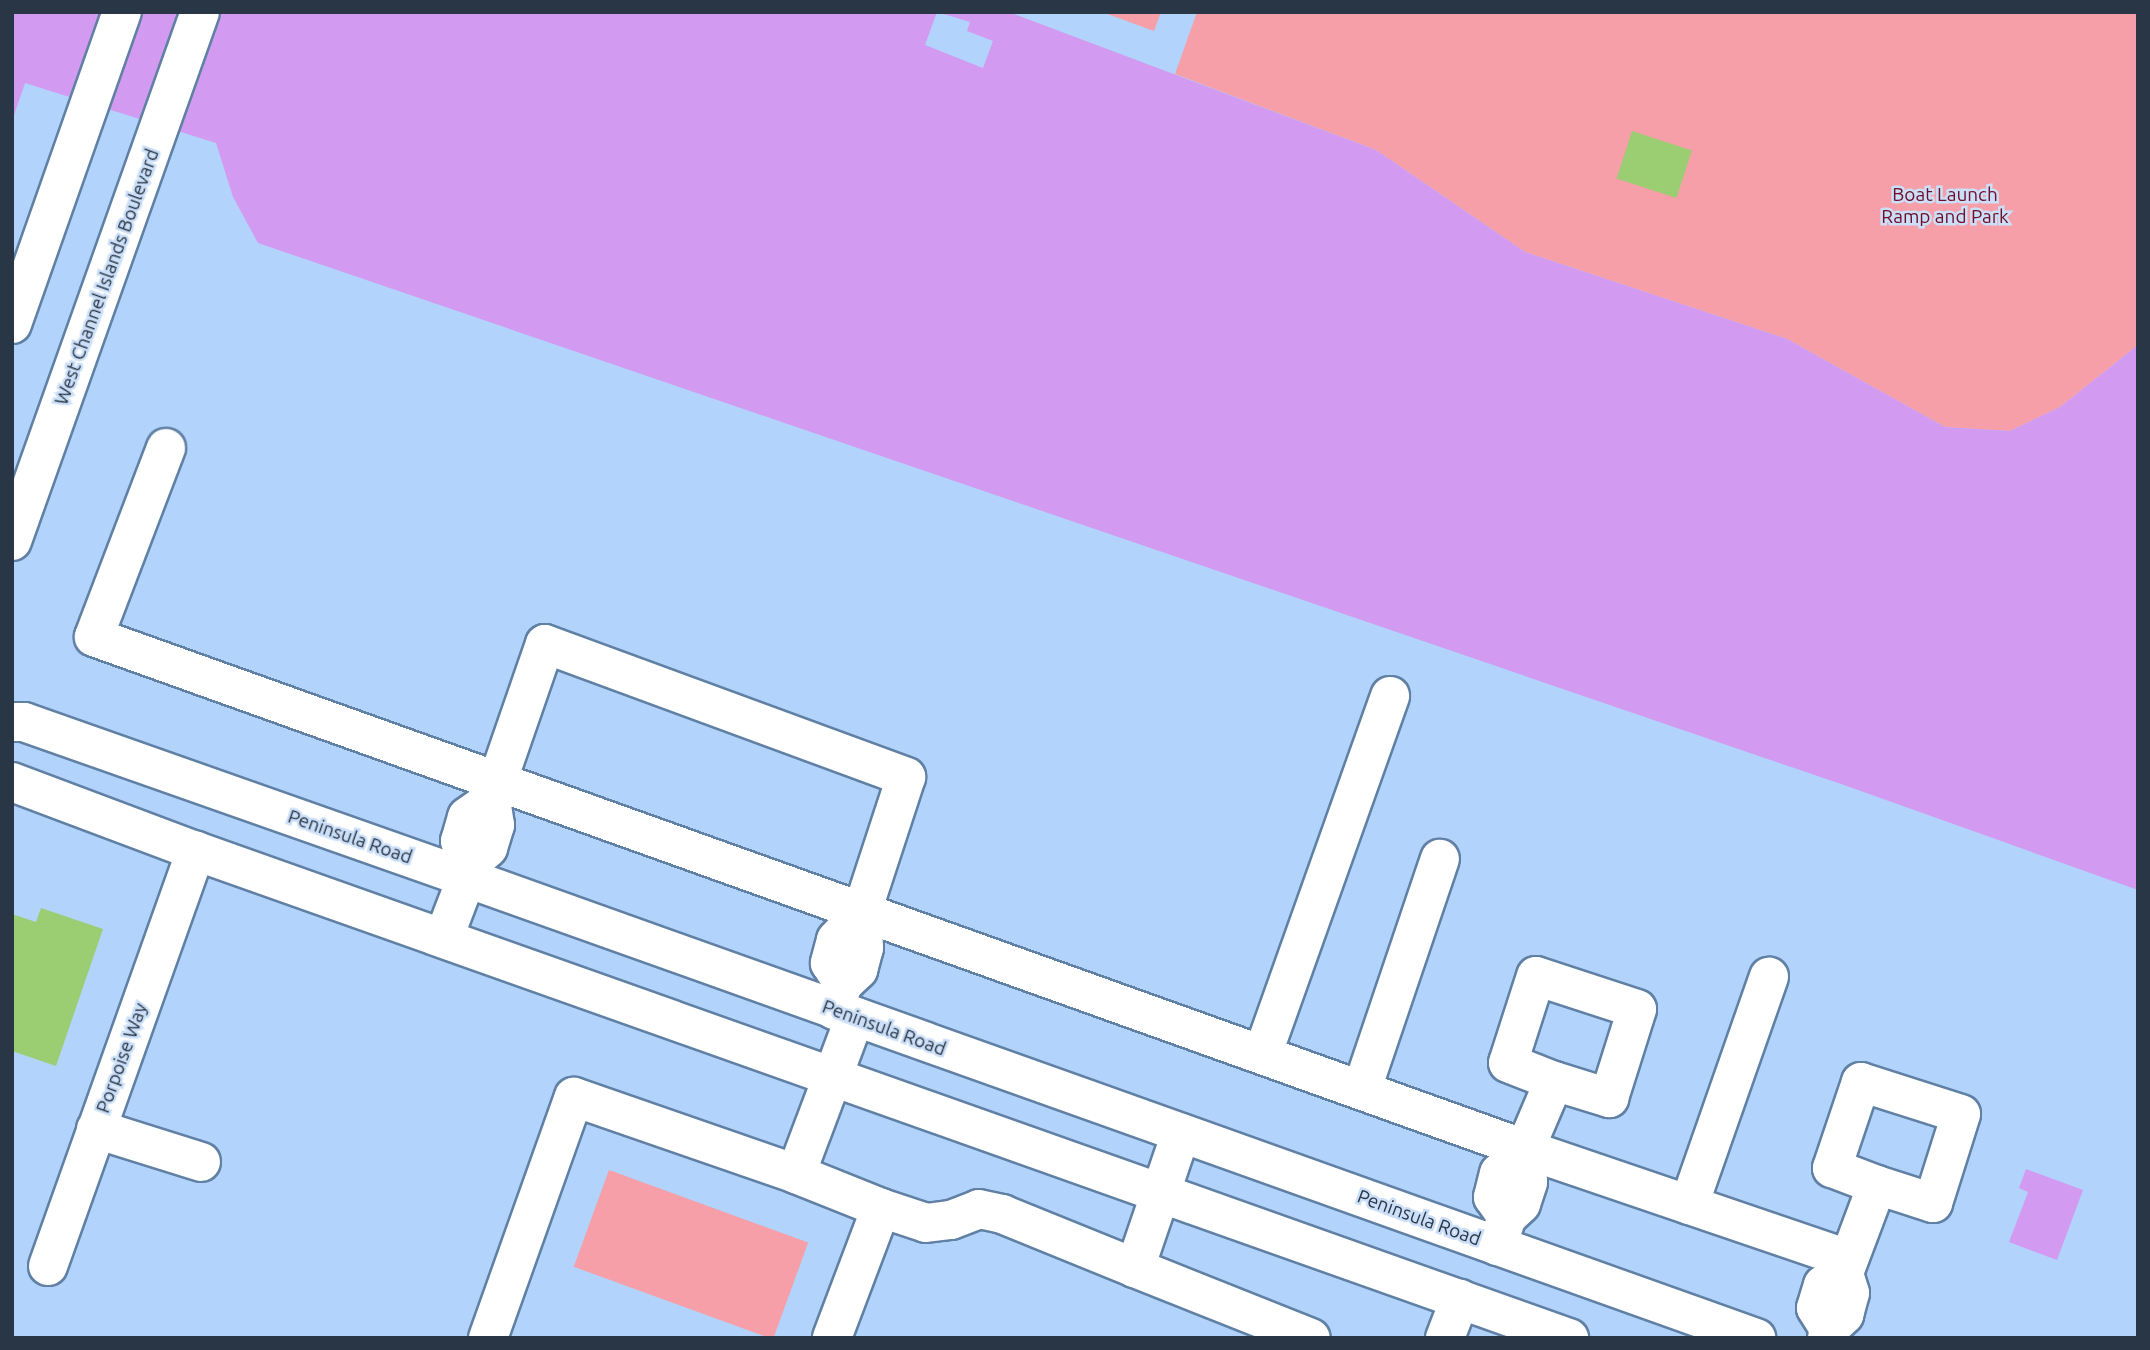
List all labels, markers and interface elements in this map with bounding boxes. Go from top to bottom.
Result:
street label: West Channel Islands Boulevard [50,146,164,408]
park label: Boat Launch Ramp and Park [1881,184,2009,228]
street label: Peninsula Road [285,805,415,869]
street label: Peninsula Road [819,995,949,1061]
street label: Porpoise Way [92,1000,152,1116]
street label: Peninsula Road [1354,1185,1484,1251]

